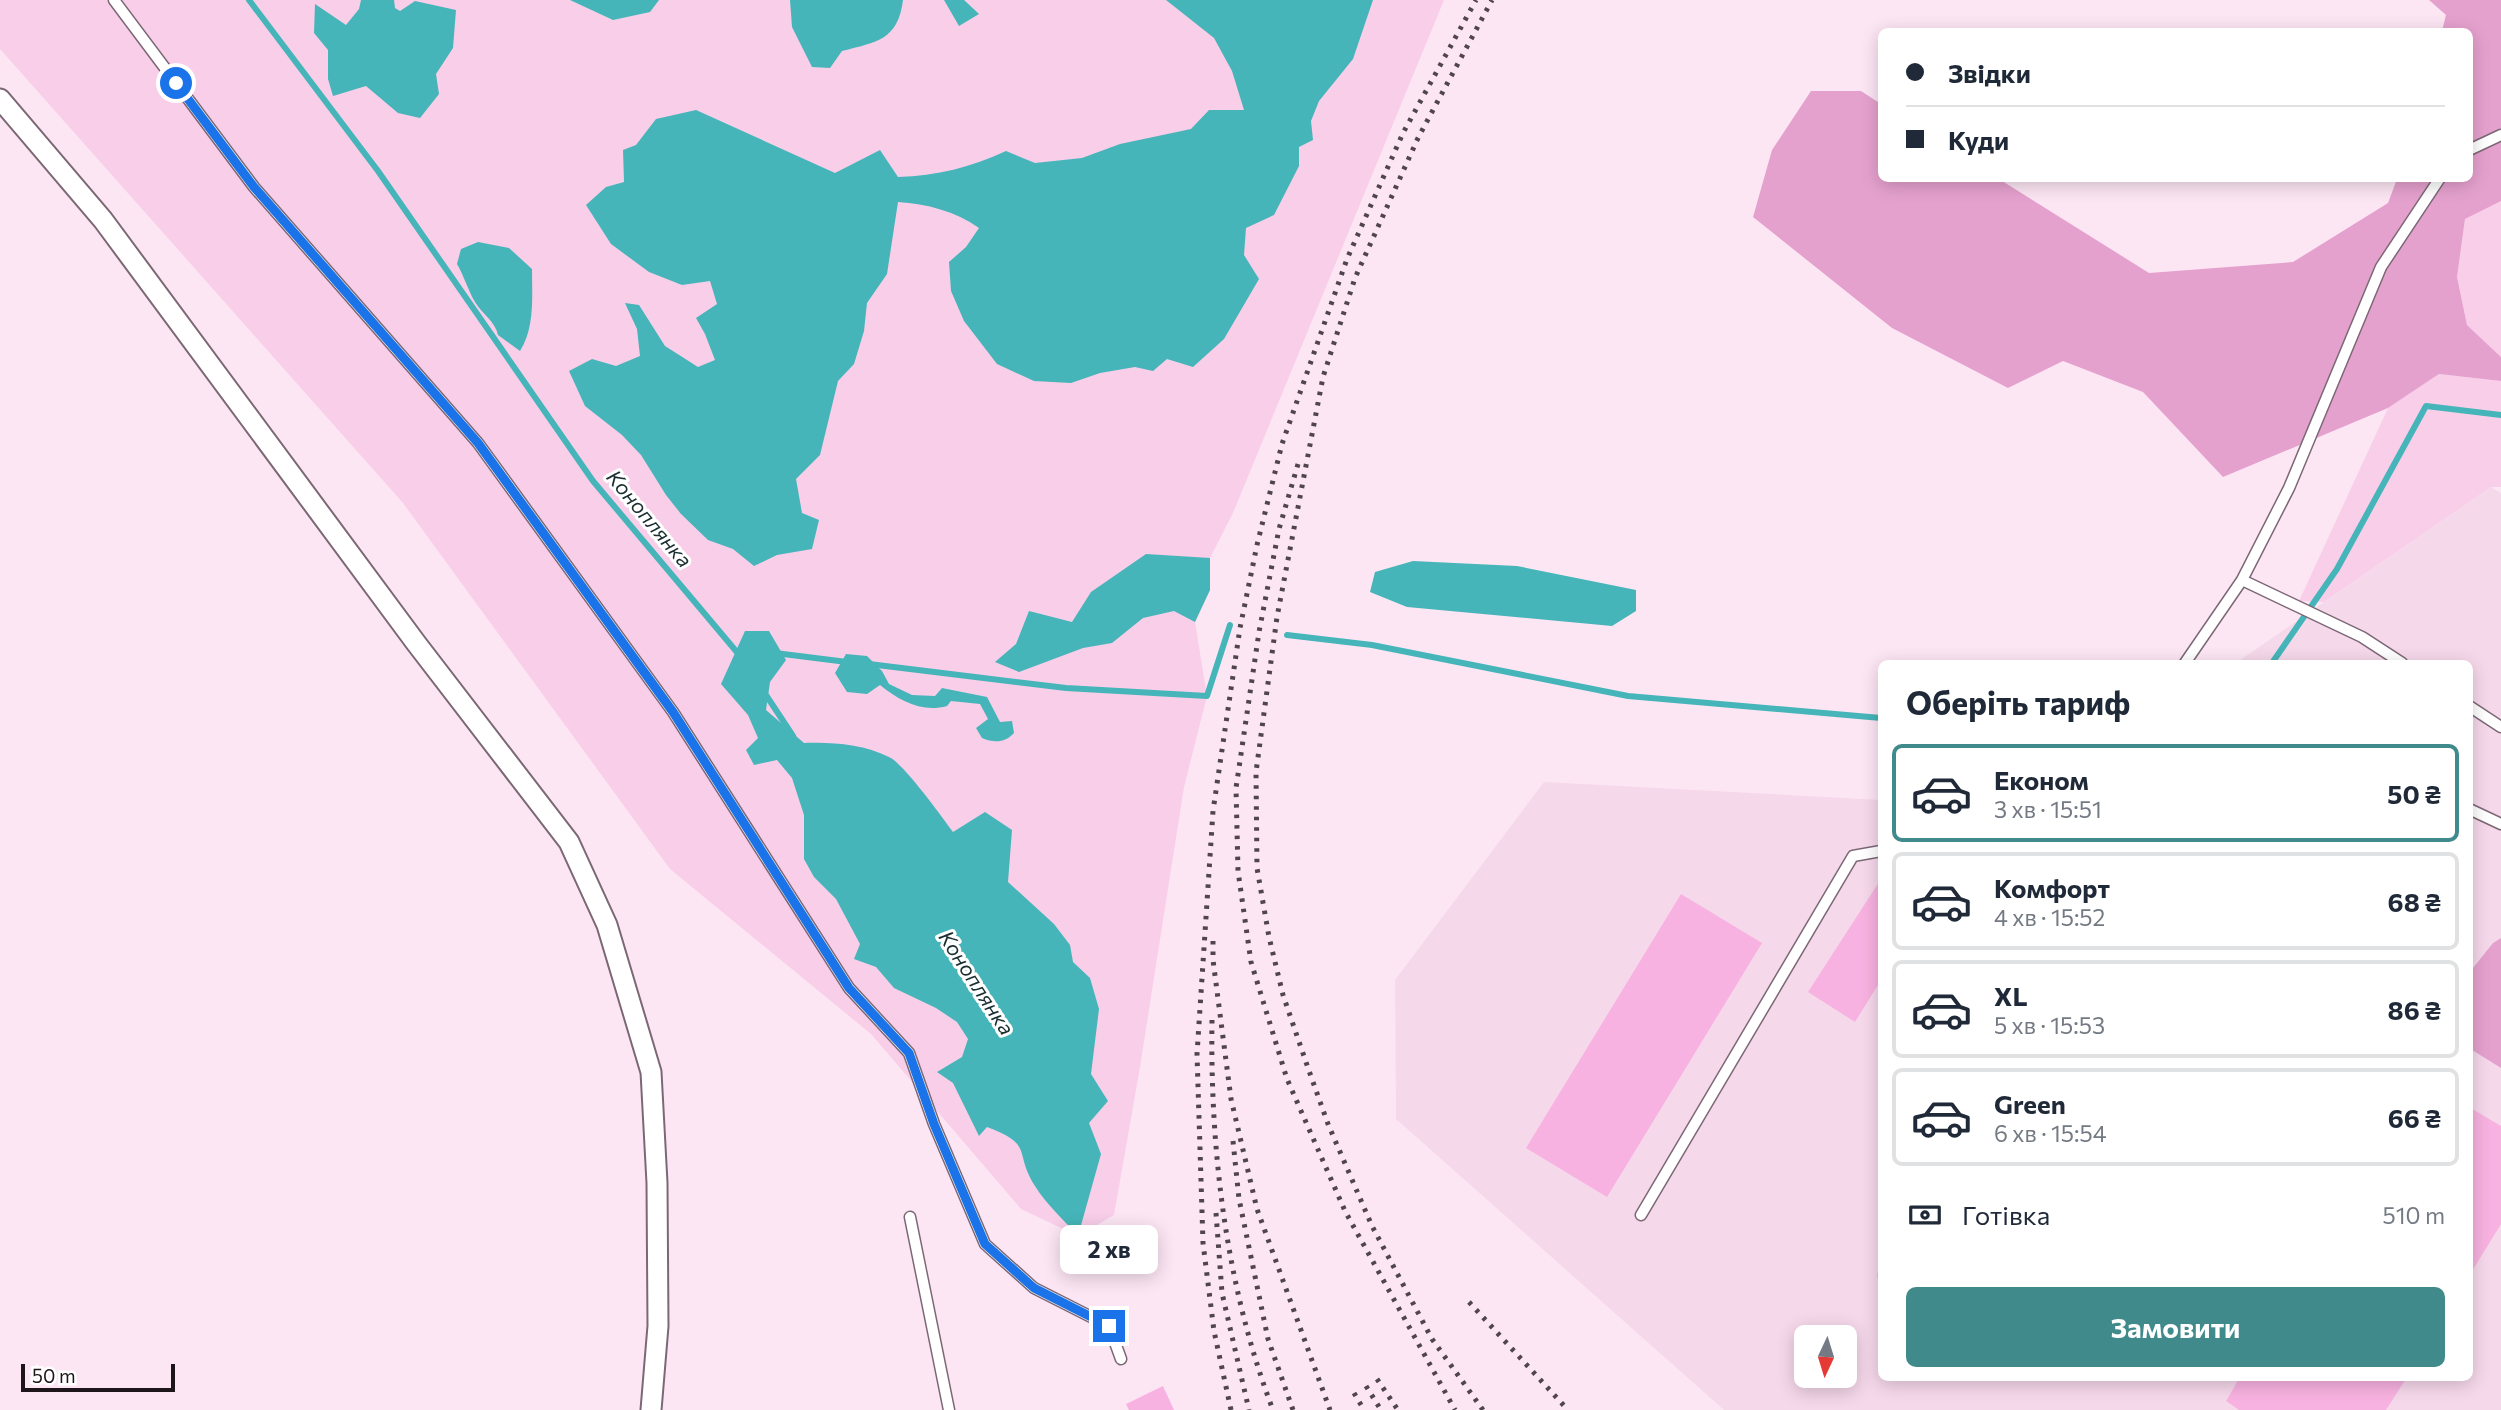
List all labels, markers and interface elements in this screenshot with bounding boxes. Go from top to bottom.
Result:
text: Звідки [1948,57,2031,88]
route start [160,67,192,99]
text: Куди [1948,124,2009,155]
water label: Коноплянка [602,464,698,572]
text: Оберіть тариф [1906,682,2130,722]
icon: car [1910,762,1973,825]
text: Економ [1994,764,2089,795]
text: 50 ₴ [2387,778,2441,809]
text: 3 хв · 15:51 [1994,795,2102,823]
icon: car [1910,870,1973,933]
text: Комфорт [1994,872,2110,903]
text: 68 ₴ [2388,886,2441,917]
text: 4 хв · 15:52 [1994,903,2105,931]
water label: Коноплянка [934,925,1020,1039]
icon: car [1910,978,1973,1041]
text: XL [1994,980,2028,1011]
text: 86 ₴ [2388,994,2441,1025]
text: 5 хв · 15:53 [1994,1011,2105,1039]
icon: car [1910,1086,1973,1149]
text: Green [1994,1088,2066,1119]
text: 66 ₴ [2388,1102,2441,1133]
text: 6 хв · 15:54 [1994,1119,2107,1147]
icon: cash [1906,1196,1944,1234]
text: Готівка [1962,1199,2050,1230]
text: 510 m [2382,1201,2445,1229]
callout: 2 хв [1060,1224,1158,1274]
text: 2 хв [1087,1235,1131,1263]
button: Замовити [1906,1287,2445,1367]
route end [1093,1310,1125,1342]
north arrow [1794,1325,1857,1388]
map controls [1794,1325,1857,1388]
scale bar [21,1361,175,1393]
text: 50 m [32,1364,76,1387]

